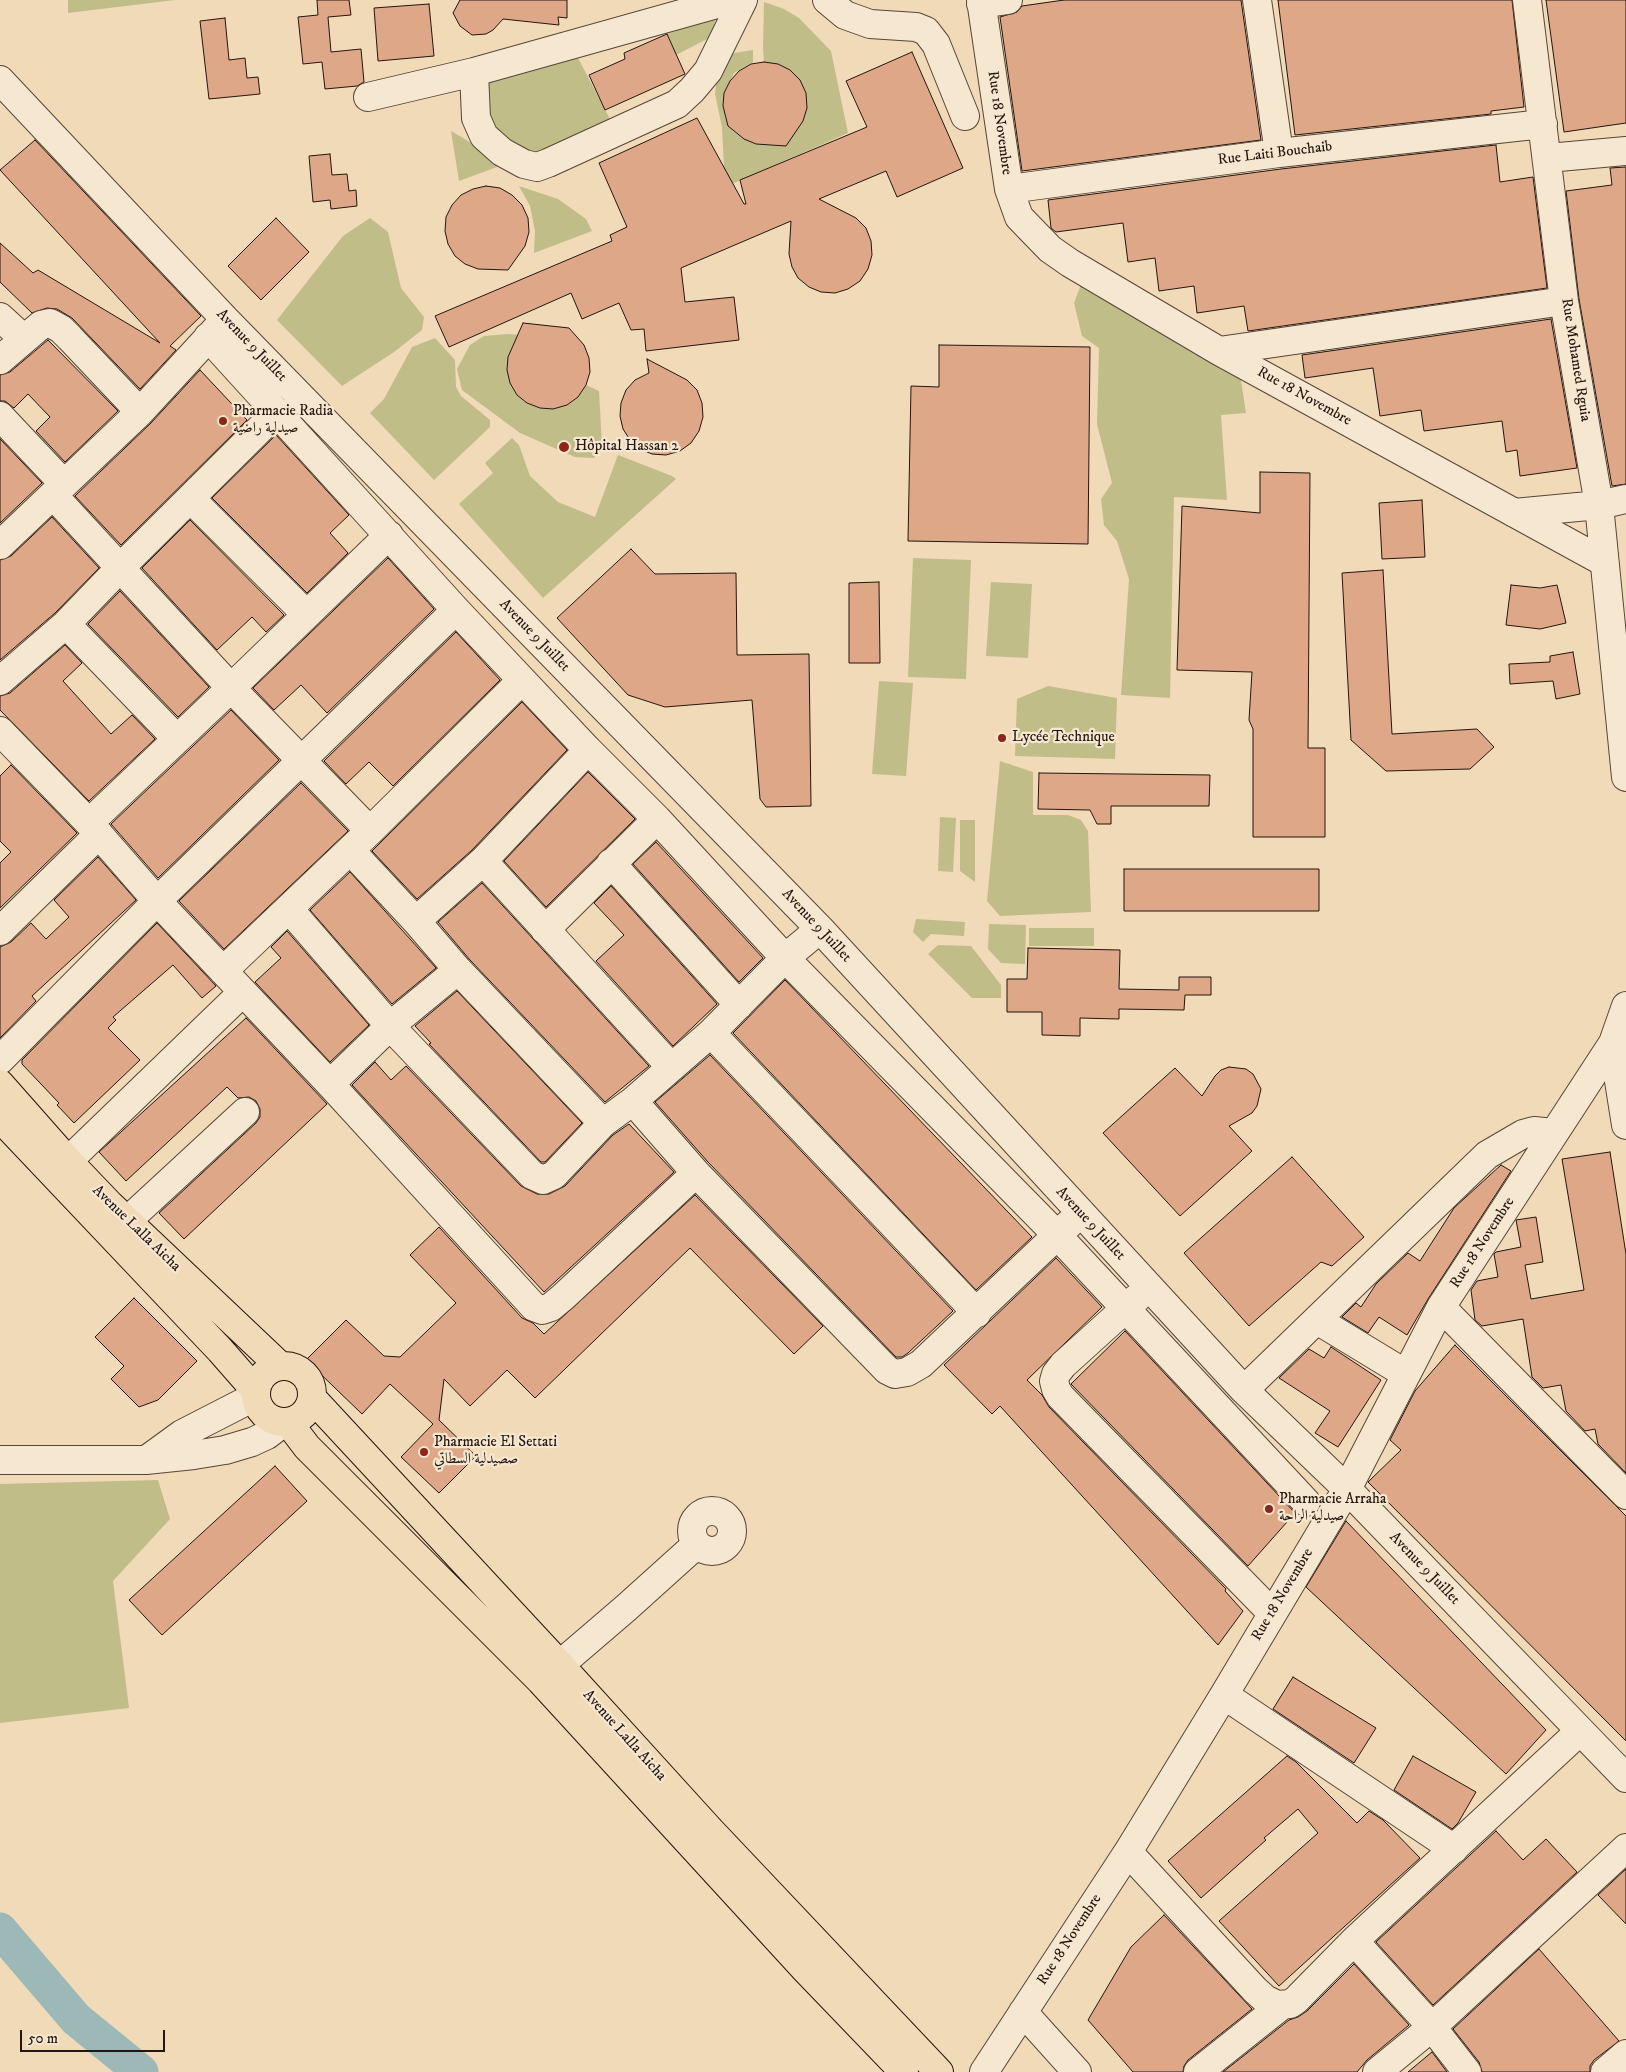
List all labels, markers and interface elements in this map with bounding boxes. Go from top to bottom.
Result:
street label: Rue 18 Novembre [983,70,1015,176]
street label: Rue Laiti Bouchaib [1217,138,1333,170]
street label: Rue Mohamed Rguia [1556,297,1594,423]
street label: Avenue 9 Juillet [212,306,290,386]
street label: Rue 18 Novembre [1254,364,1354,430]
place label: Pharmacie Radia صيدلية راضية [233,403,333,438]
marker: Pharmacie Radia صيدلية راضية [217,415,229,427]
place label: Hôpital Hassan 2 [575,438,679,456]
marker: Hôpital Hassan 2 [557,440,571,454]
street label: Avenue 9 Juillet [495,596,573,676]
place label: Lycée Technique [1012,729,1115,747]
marker: Lycée Technique [996,732,1008,744]
street label: Avenue 9 Juillet [777,886,855,966]
street label: Avenue Lalla Aicha [88,1182,184,1276]
street label: Avenue 9 Juillet [1051,1184,1129,1264]
street label: Rue 18 Novembre [1447,1194,1519,1292]
place label: Pharmacie El Settati صصيدلية السطاتي [434,1434,557,1469]
marker: Pharmacie El Settati صصيدلية السطاتي [418,1446,430,1458]
place label: Pharmacie Arraha صيدلية الراحة [1279,1491,1386,1526]
marker: Pharmacie Arraha صيدلية الراحة [1263,1503,1275,1515]
street label: Avenue 9 Juillet [1385,1529,1463,1609]
street label: Rue 18 Novembre [1248,1545,1318,1645]
street label: Avenue Lalla Aicha [578,1687,670,1785]
street label: Rue 18 Novembre [1034,1891,1106,1989]
scale bar [22,2020,168,2052]
text: 50 m [28,2029,58,2048]

